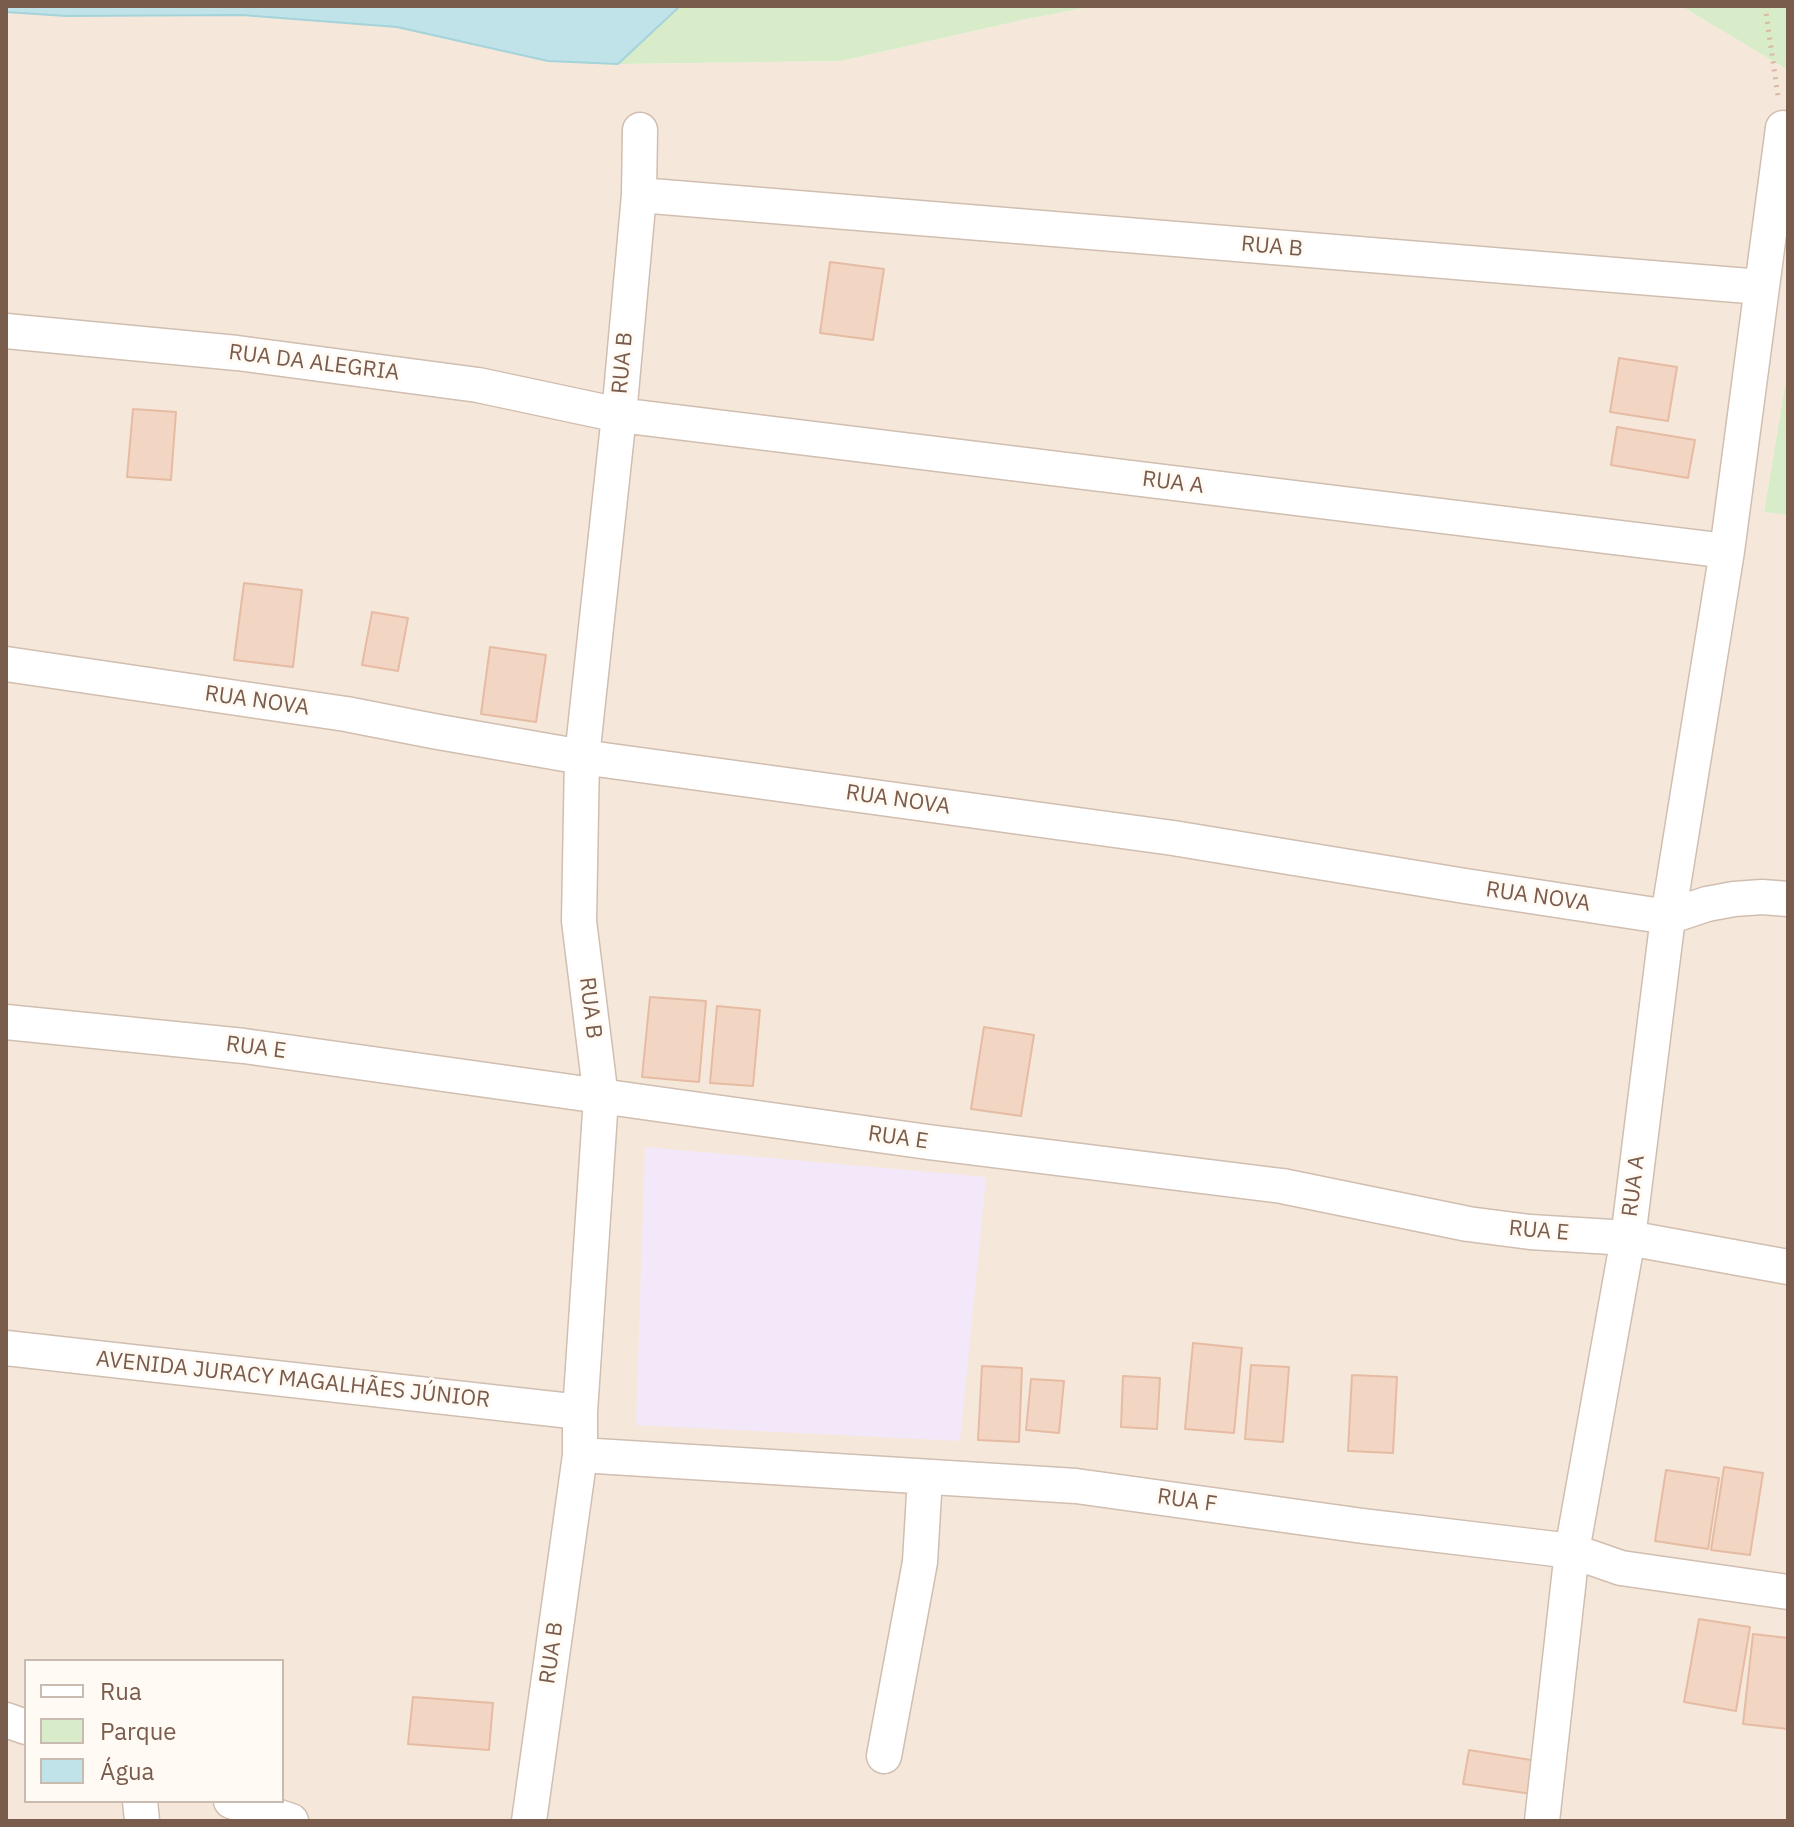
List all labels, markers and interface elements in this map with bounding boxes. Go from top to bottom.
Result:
street label: RUA B [1240,231,1304,263]
street label: RUA B [607,331,639,395]
street label: RUA DA ALEGRIA [227,339,401,387]
street label: RUA A [1141,466,1205,500]
street label: RUA NOVA [203,681,311,721]
street label: RUA NOVA [844,780,952,820]
street label: RUA NOVA [1484,877,1592,917]
street label: RUA B [573,976,607,1040]
street label: RUA E [224,1031,288,1065]
street label: RUA E [866,1121,930,1155]
street label: RUA A [1617,1154,1651,1218]
street label: RUA E [1508,1215,1570,1247]
street label: AVENIDA JURACY MAGALHÃES JÚNIOR [95,1346,491,1414]
street label: RUA F [1155,1484,1219,1518]
street label: RUA B [535,1620,569,1686]
legend [24,1659,284,1803]
text: Rua [100,1675,142,1707]
text: Parque [100,1715,177,1747]
text: Água [100,1755,154,1787]

